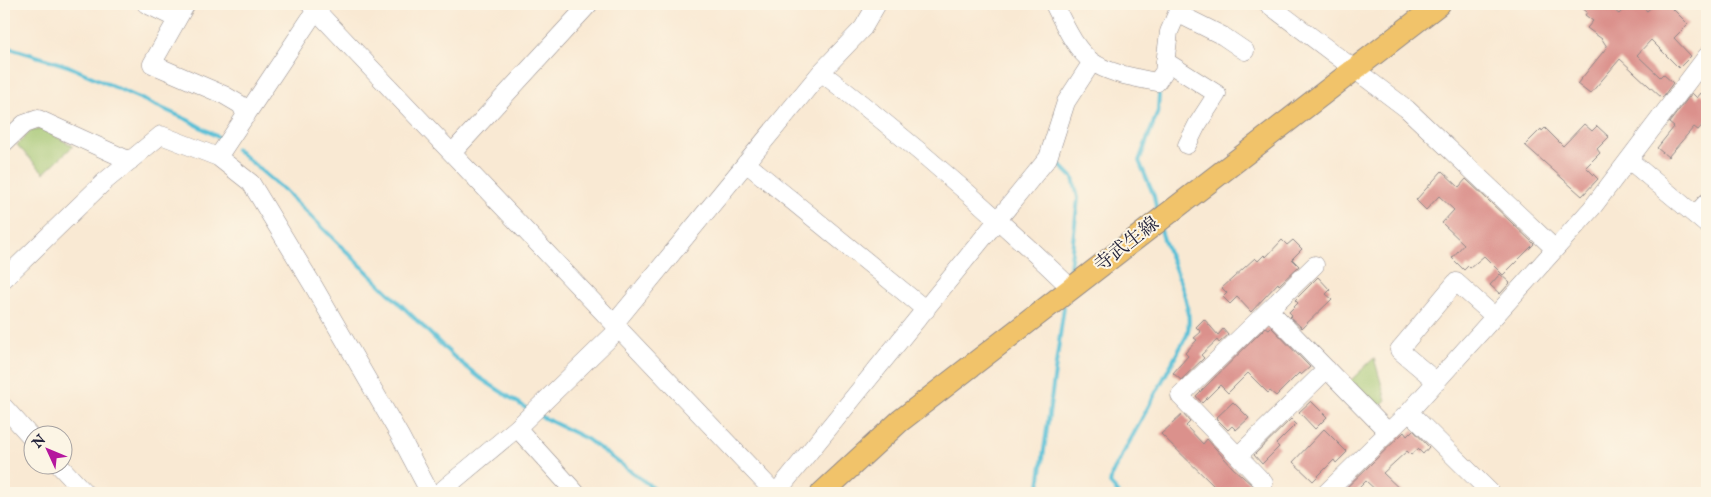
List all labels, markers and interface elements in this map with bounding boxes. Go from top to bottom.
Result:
street label: 寺武生線 [1090,212,1164,278]
north arrow [22,424,72,474]
text: N [28,431,50,453]

